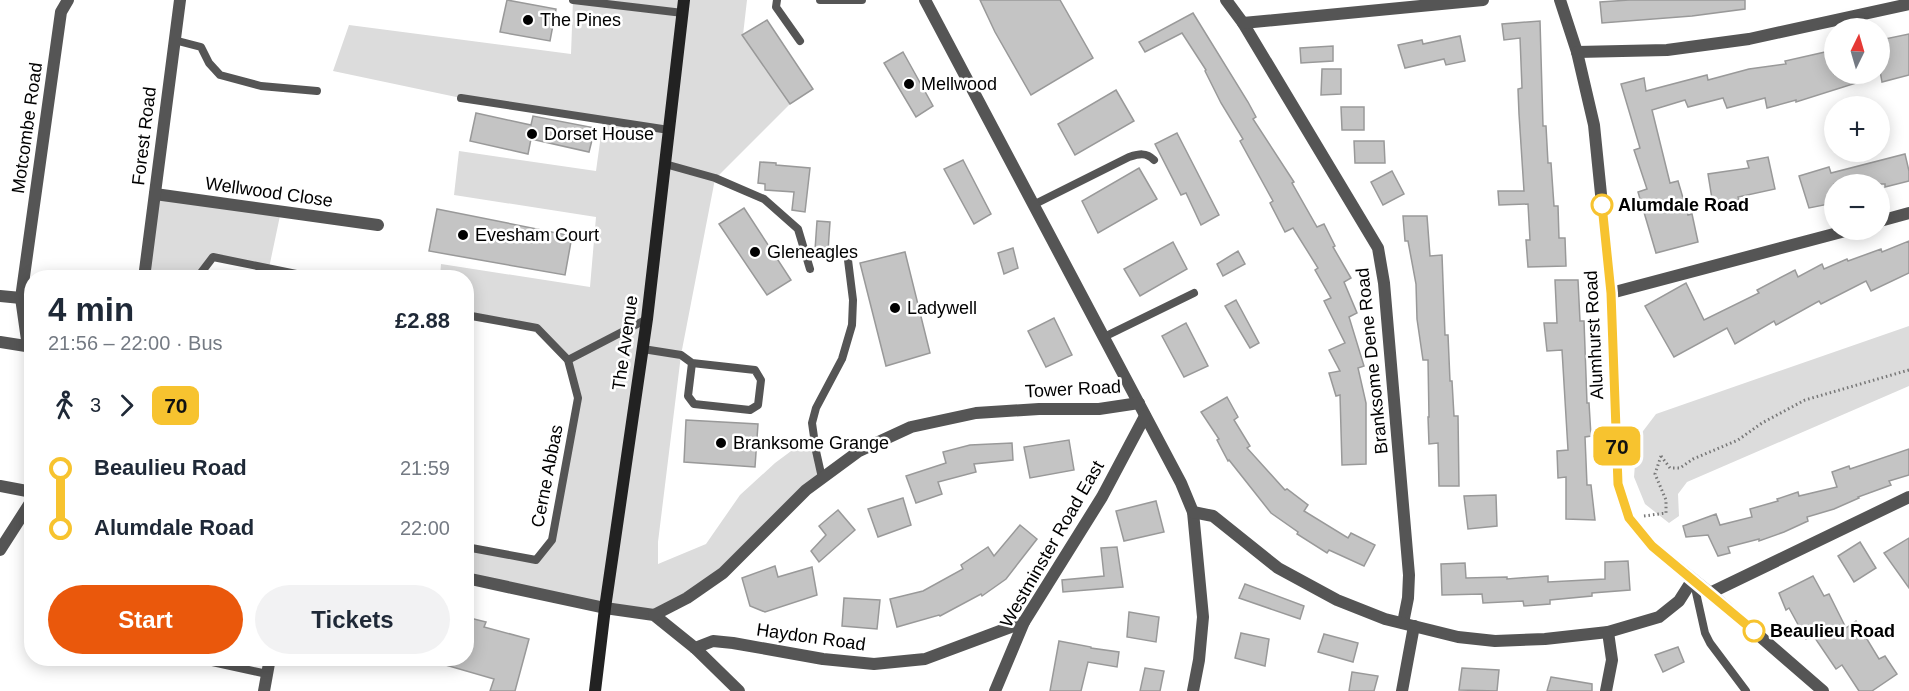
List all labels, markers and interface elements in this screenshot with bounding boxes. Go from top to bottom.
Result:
place label: The Pines [540,10,621,30]
marker: The Pines [521,13,535,27]
north arrow [1824,18,1890,84]
map controls [1824,18,1890,240]
street label: Motcombe Road [8,61,46,195]
place label: Mellwood [921,74,997,94]
marker: Mellwood [902,77,916,91]
street label: Forest Road [128,86,160,186]
button: + [1824,96,1890,162]
place label: Dorset House [544,124,654,144]
marker: Dorset House [525,127,539,141]
street label: Wellwood Close [204,173,334,211]
button: − [1824,174,1890,240]
marker: Alumdale Road [1591,194,1613,216]
place label: Alumdale Road [1618,195,1749,215]
place label: Evesham Court [475,225,599,245]
marker: Evesham Court [456,228,470,242]
place label: Gleneagles [767,242,858,262]
marker: Gleneagles [748,245,762,259]
street label: Branksome Dene Road [1352,267,1392,455]
street label: Alumhurst Road [1581,270,1607,400]
text: 4 min [48,291,134,328]
street label: The Avenue [608,294,642,392]
place label: Ladywell [907,298,977,318]
marker: Ladywell [888,301,902,315]
text: £2.88 [395,308,450,333]
text: 21:56 – 22:00 · Bus [48,332,223,354]
street label: Tower Road [1025,377,1121,401]
icon: walk [48,389,81,422]
icon: forward [110,389,143,422]
text: 3 [90,394,101,416]
text: 70 [164,394,187,417]
street label: Cerne Abbas [527,423,567,529]
line badge: 70 [1590,426,1644,466]
place label: Branksome Grange [733,433,889,453]
text: 70 [1605,435,1629,458]
marker: Branksome Grange [714,436,728,450]
text: Beaulieu Road [94,455,247,480]
text: 21:59 [400,457,450,479]
street label: Westminster Road East [996,457,1108,631]
text: Alumdale Road [94,515,254,540]
text: 22:00 [400,517,450,539]
button: Start [48,585,243,654]
button: Tickets [255,585,450,654]
street label: Haydon Road [755,619,867,655]
marker: Beaulieu Road [1743,620,1765,642]
place label: Beaulieu Road [1770,621,1895,641]

